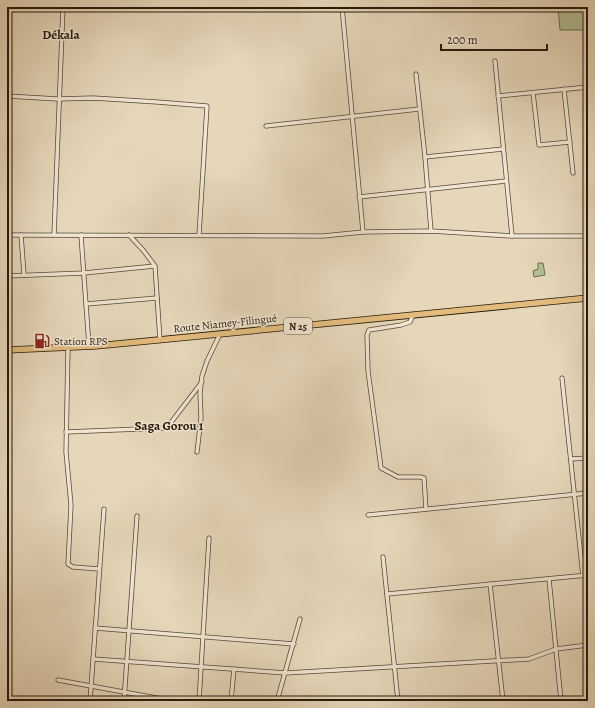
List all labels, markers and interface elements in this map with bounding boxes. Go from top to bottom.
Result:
district label: Dékala [42,26,80,43]
scale bar [441,26,547,52]
text: 200 m [447,32,478,48]
street label: Route Niamey-Filingué [173,311,278,336]
road number: N 25 [284,318,312,334]
fuel station icon: Station RPS [33,332,51,350]
place label: Station RPS [54,334,108,349]
district label: Saga Gorou 1 [134,417,204,434]

